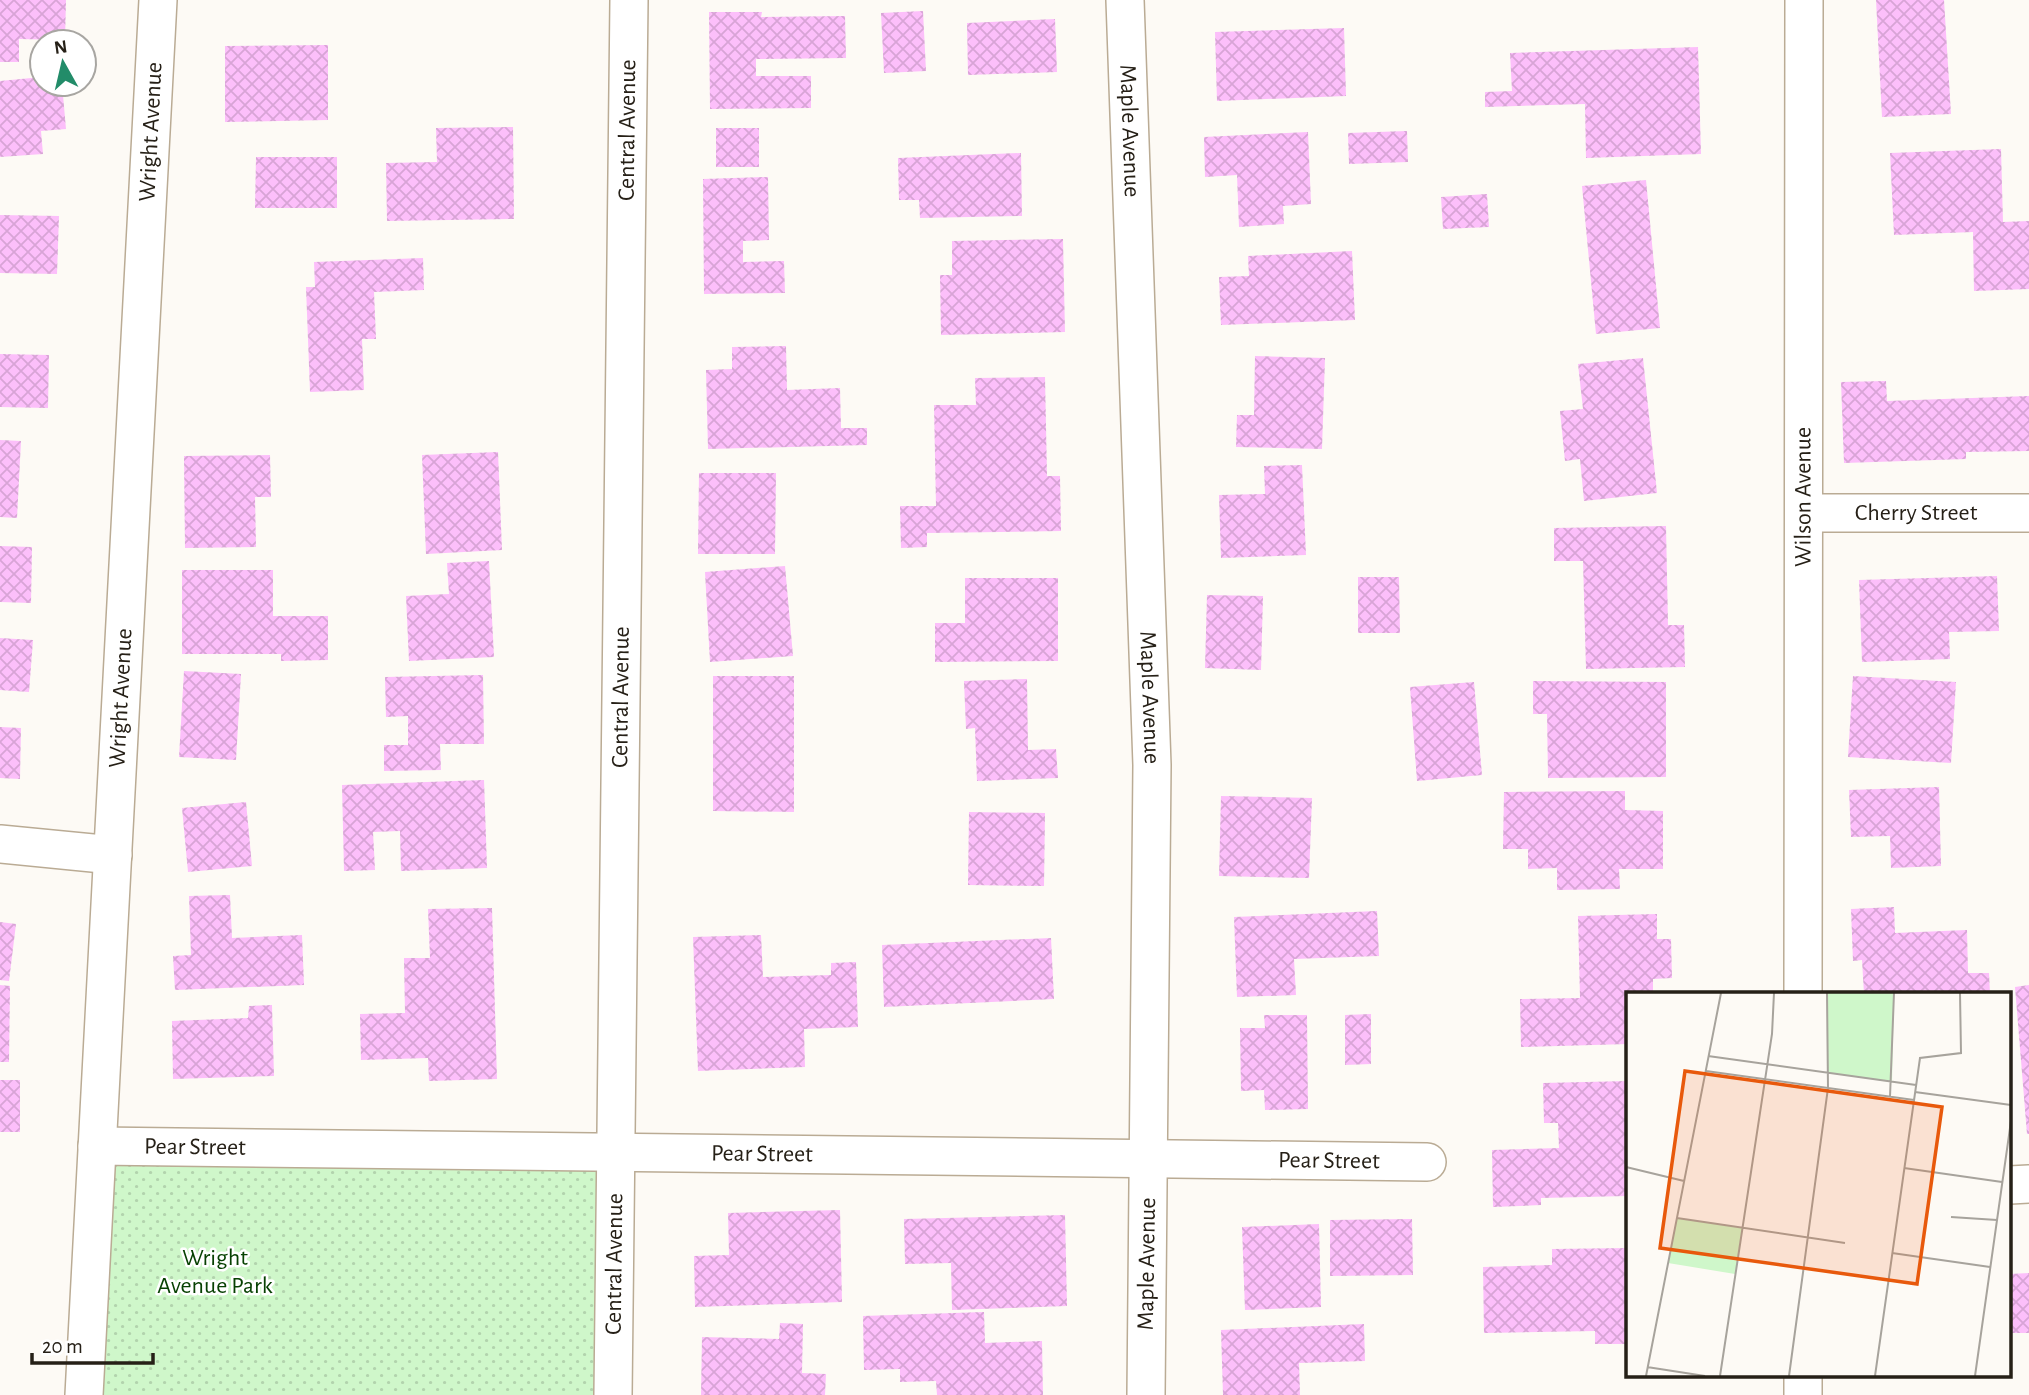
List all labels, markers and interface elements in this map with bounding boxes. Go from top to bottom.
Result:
north arrow [28,28,98,98]
text: N [53,37,69,58]
street label: Central Avenue [615,59,640,201]
street label: Wright Avenue [135,61,167,202]
street label: Maple Avenue [1115,64,1144,198]
street label: Wilson Avenue [1791,427,1816,567]
street label: Cherry Street [1855,501,1978,525]
street label: Central Avenue [608,626,634,768]
street label: Wright Avenue [105,628,137,768]
street label: Maple Avenue [1135,631,1164,764]
inset map [1626,992,2011,1378]
street label: Pear Street [144,1135,246,1160]
street label: Pear Street [711,1141,813,1167]
street label: Pear Street [1278,1148,1380,1173]
street label: Central Avenue [602,1193,627,1335]
street label: Maple Avenue [1134,1197,1160,1331]
park label: Wright Avenue Park [157,1246,273,1298]
scale bar [32,1322,152,1366]
text: 20 m [42,1336,83,1357]

